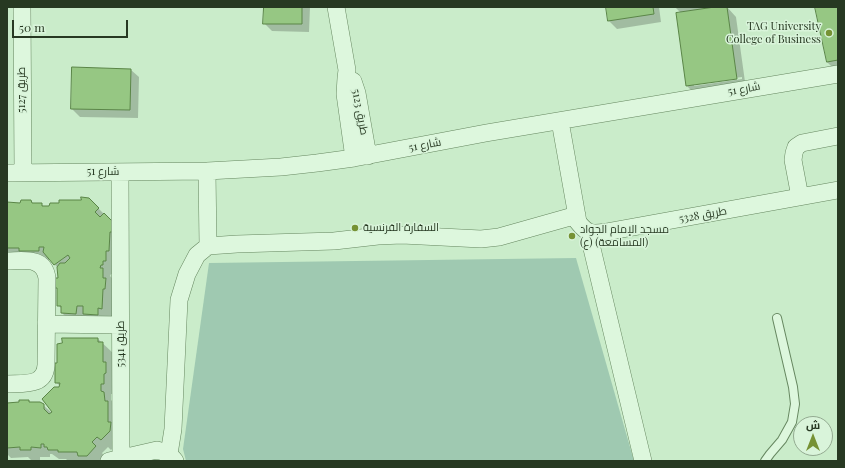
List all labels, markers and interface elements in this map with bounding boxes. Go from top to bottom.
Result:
scale bar [14,12,130,38]
text: 50 m [19,19,45,35]
place label: TAG University College of Business [726,20,821,46]
marker: TAG University College of Business [824,28,834,38]
street label: طريق 5127 [15,67,29,113]
street label: شارع 51 [727,80,761,98]
street label: طريق 5123 [349,88,371,136]
street label: شارع 51 [408,135,442,155]
street label: شارع 51 [87,165,119,179]
street label: طريق 5328 [678,204,728,226]
place label: السفارة الفرنسية [363,221,439,235]
marker: السفارة الفرنسية [350,223,360,233]
place label: مسجد الإمام الجواد (ع) (المسامعة) [580,223,669,249]
marker: مسجد الإمام الجواد (ع) (المسامعة) [567,231,577,241]
street label: طريق 5341 [114,321,128,367]
north arrow [793,416,833,456]
text: ش [806,417,820,432]

